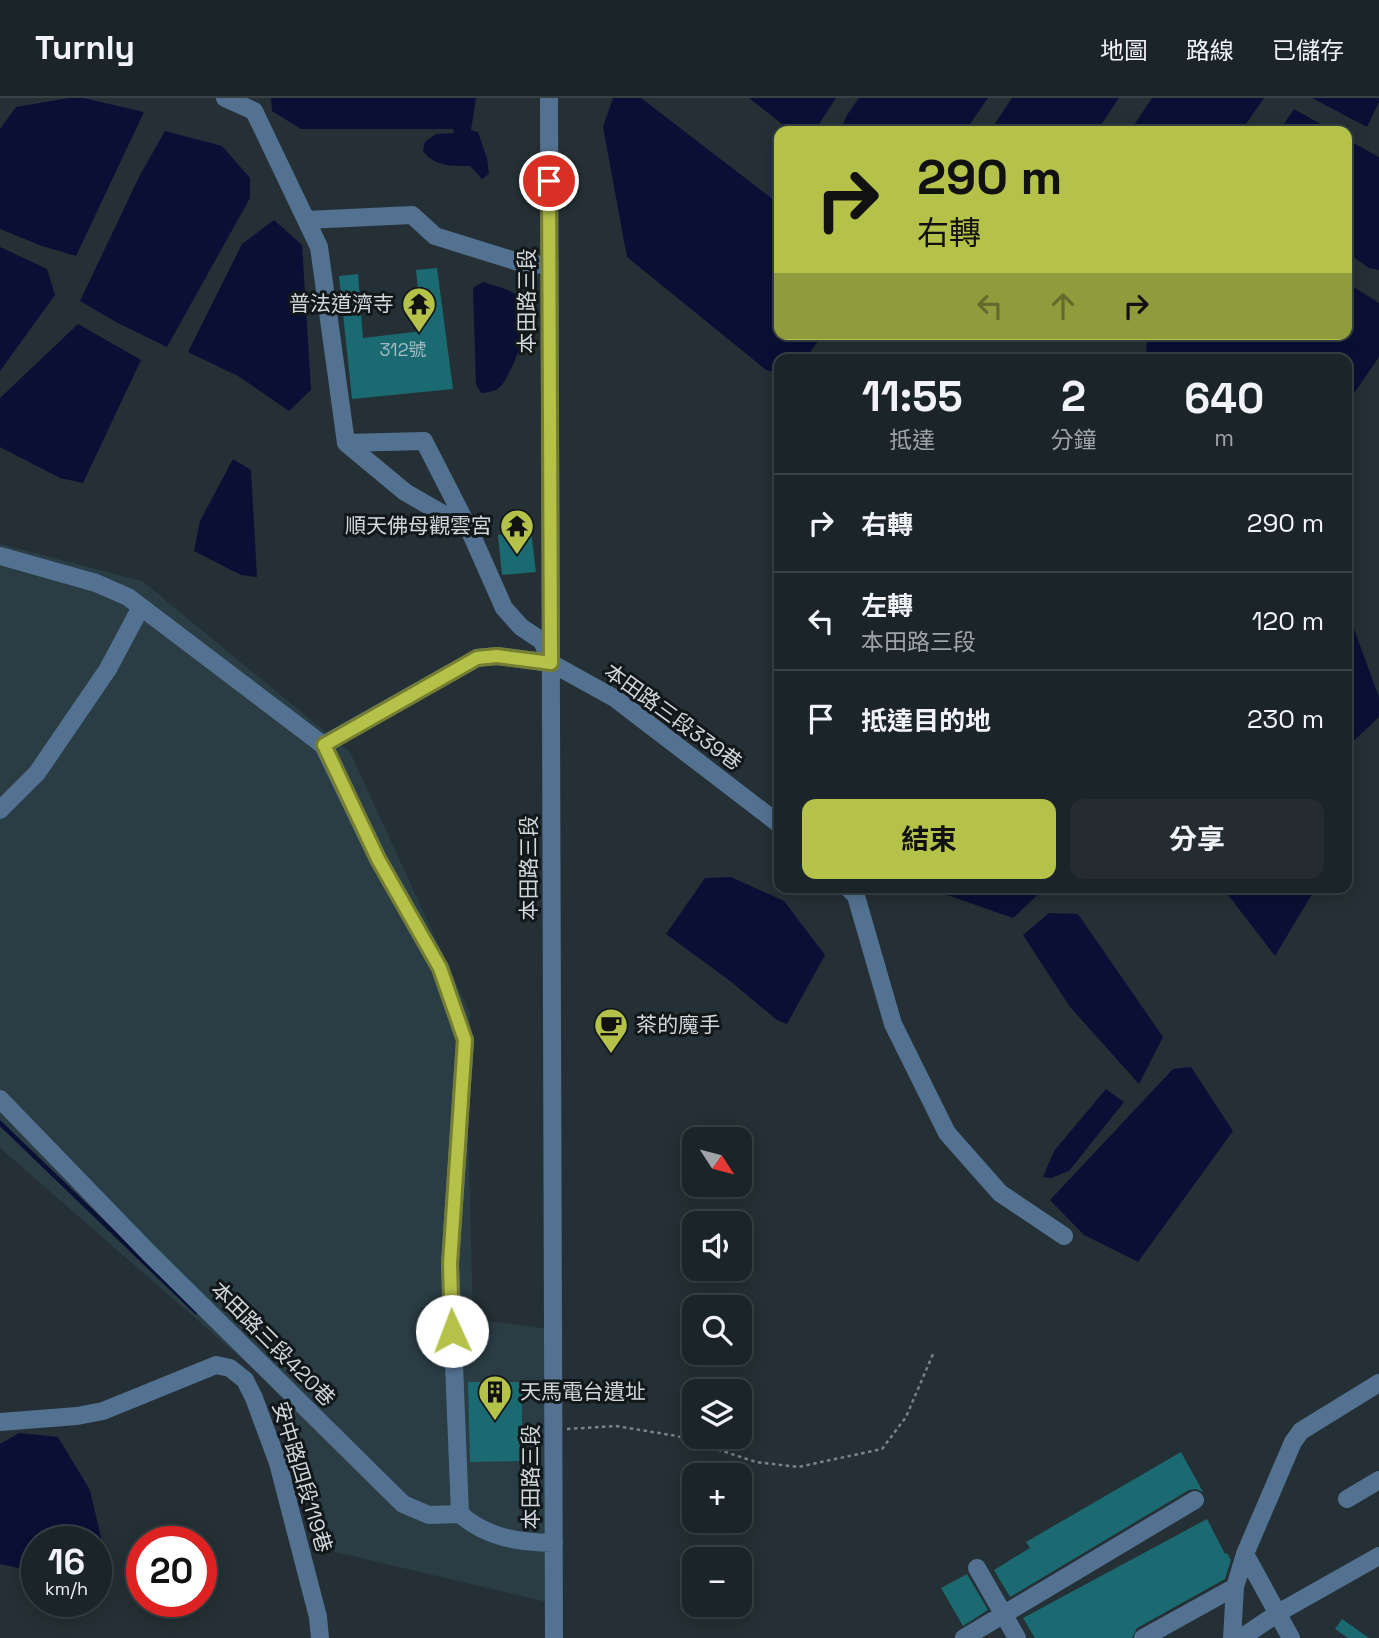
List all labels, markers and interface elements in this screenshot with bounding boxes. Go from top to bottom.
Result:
text: Turnly [35,27,135,69]
text: 地圖 [1100,35,1148,66]
text: 路線 [1186,35,1234,66]
text: 已儲存 [1272,35,1344,66]
text: 290 m [917,146,1062,208]
pin [519,151,579,211]
icon: right [802,154,893,245]
icon: arrive [530,162,568,200]
text: 右轉 [917,213,981,253]
street label: 本田路三段 [513,249,540,354]
temple icon: 普法道濟寺 [400,285,438,334]
icon: left [971,287,1009,325]
icon: ahead [1044,287,1082,325]
icon: right [1117,287,1155,325]
place label: 普法道濟寺 [289,290,394,317]
house number: 312號 [380,338,427,361]
text: 11:55 [862,370,963,423]
text: 2 [1061,370,1086,423]
text: 640 [1184,372,1264,425]
text: m [1214,423,1234,453]
text: 抵達 [889,425,935,455]
text: 分鐘 [1050,425,1096,455]
icon: right [802,504,840,542]
text: 290 m [1247,506,1324,540]
temple icon: 順天佛母觀雲宮 [498,507,536,556]
text: 右轉 [861,508,913,542]
place label: 順天佛母觀雲宮 [345,512,492,539]
text: 左轉 [861,589,913,623]
icon: left [802,602,840,640]
text: 120 m [1252,604,1324,638]
text: 本田路三段 [861,627,976,657]
street label: 本田路三段339巷 [599,657,748,776]
icon: arrive [802,700,840,738]
text: 230 m [1247,702,1324,736]
text: 抵達目的地 [861,704,991,738]
button: 結束 [802,799,1056,879]
button: 分享 [1070,799,1324,879]
street label: 本田路三段 [515,816,542,921]
cafe icon: 茶的魔手 [592,1006,630,1055]
place label: 茶的魔手 [636,1011,720,1038]
north arrow [682,1127,752,1197]
map controls [682,1127,752,1617]
button: sound [682,1211,752,1281]
street label: 本田路三段420巷 [205,1276,341,1412]
position arrow [415,1294,489,1368]
button: search [682,1295,752,1365]
building icon: 天馬電台遺址 [476,1373,514,1422]
place label: 天馬電台遺址 [520,1378,646,1405]
button: layers [682,1379,752,1449]
street label: 安中路四段119巷 [267,1398,338,1556]
street label: 本田路三段 [517,1425,544,1530]
button: + [682,1463,752,1533]
speed limit sign: 20 [126,1526,217,1617]
text: 16 [48,1540,85,1584]
button: − [682,1547,752,1617]
text: km/h [45,1577,88,1600]

